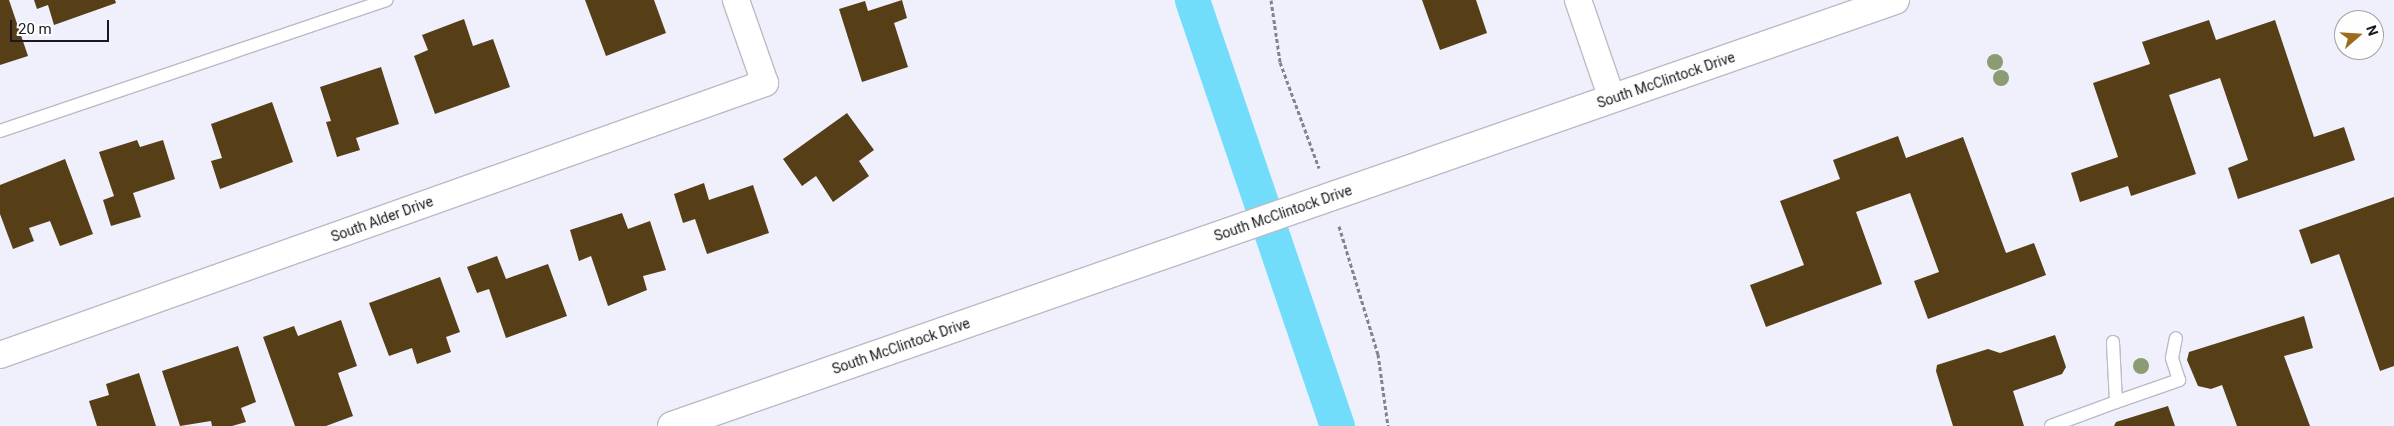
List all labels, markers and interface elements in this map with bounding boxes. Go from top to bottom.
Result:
scale bar [12,10,111,42]
north arrow [2334,10,2384,60]
text: 20 m [18,20,52,38]
text: N [2363,23,2381,38]
street label: South McClintock Drive [1595,48,1737,112]
street label: South McClintock Drive [1212,181,1354,245]
street label: South Alder Drive [329,193,435,245]
street label: South McClintock Drive [830,314,972,378]

